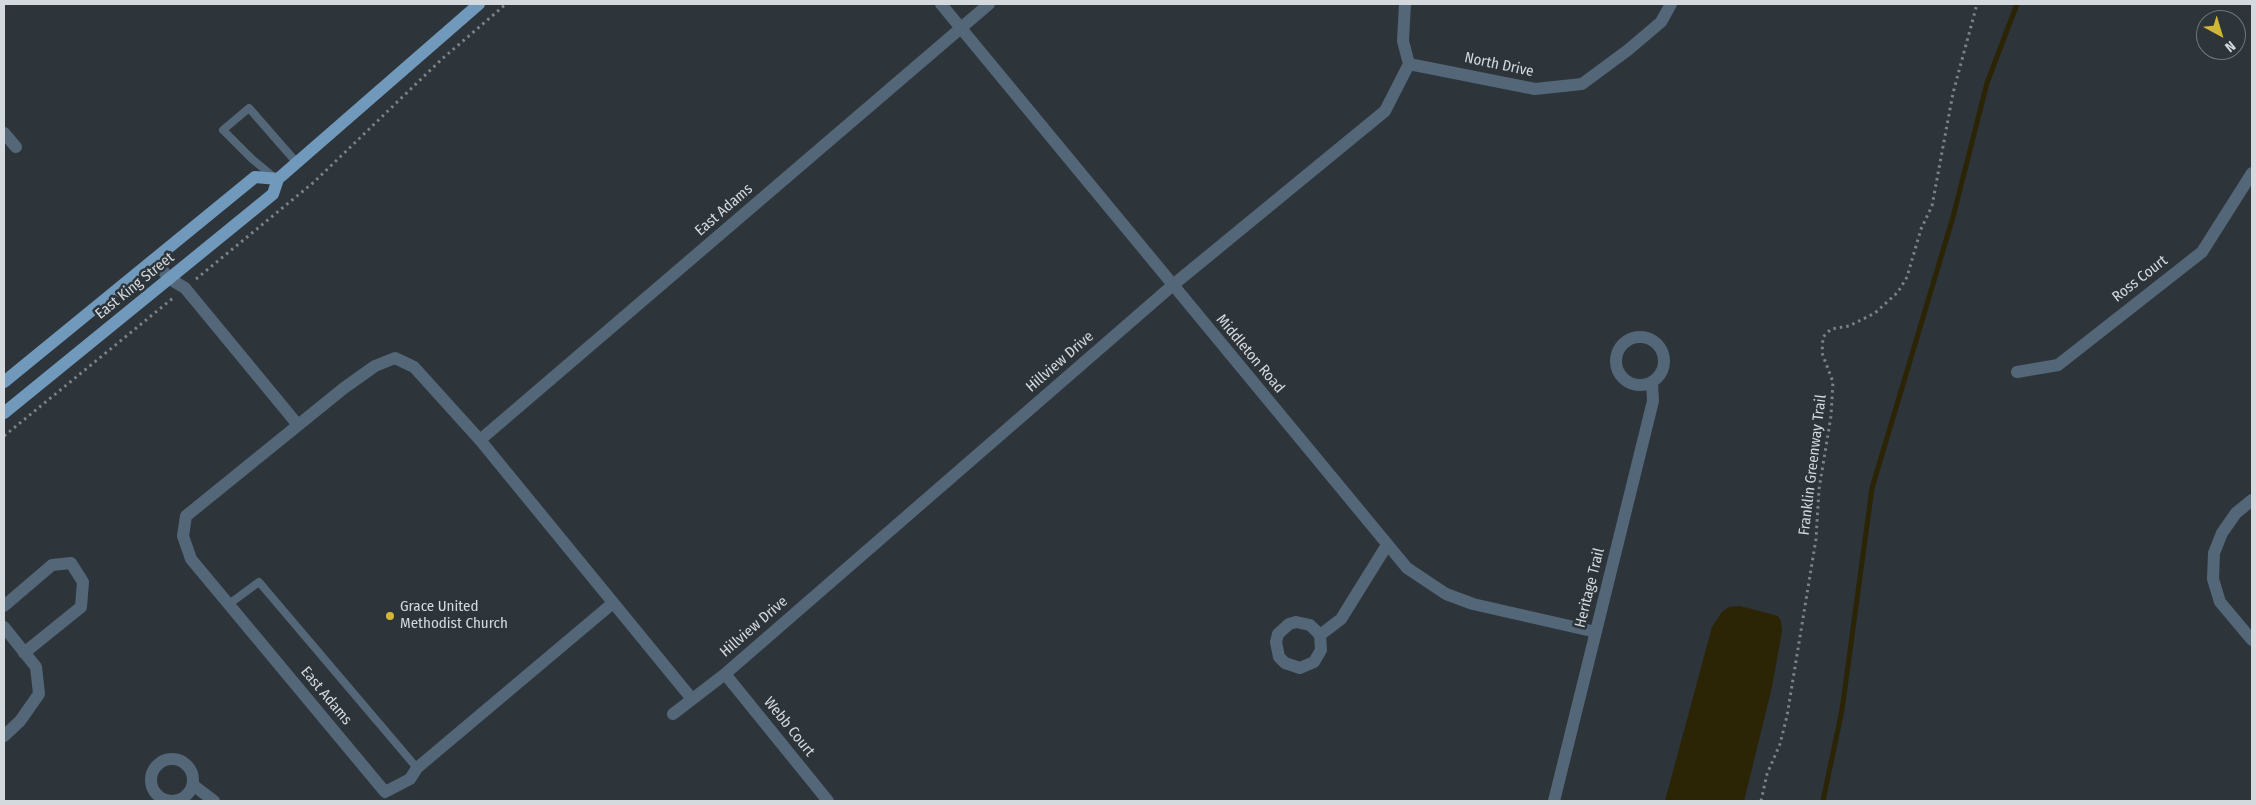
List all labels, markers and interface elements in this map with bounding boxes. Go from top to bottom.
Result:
north arrow [2196,10,2246,60]
text: N [2222,37,2239,56]
street label: North Drive [1463,49,1535,81]
street label: East Adams [692,180,756,240]
street label: East King Street [92,249,178,323]
street label: Ross Court [2109,252,2171,306]
street label: Middleton Road [1212,311,1288,397]
street label: Hillview Drive [1023,328,1097,396]
street label: Franklin Greenway Trail [1795,394,1831,536]
street label: Heritage Trail [1571,546,1609,630]
street label: Hillview Drive [717,593,791,661]
place label: Grace United Methodist Church [400,598,508,633]
marker: Grace United Methodist Church [384,610,396,622]
street label: East Adams [297,663,355,729]
street label: Webb Court [760,694,818,760]

